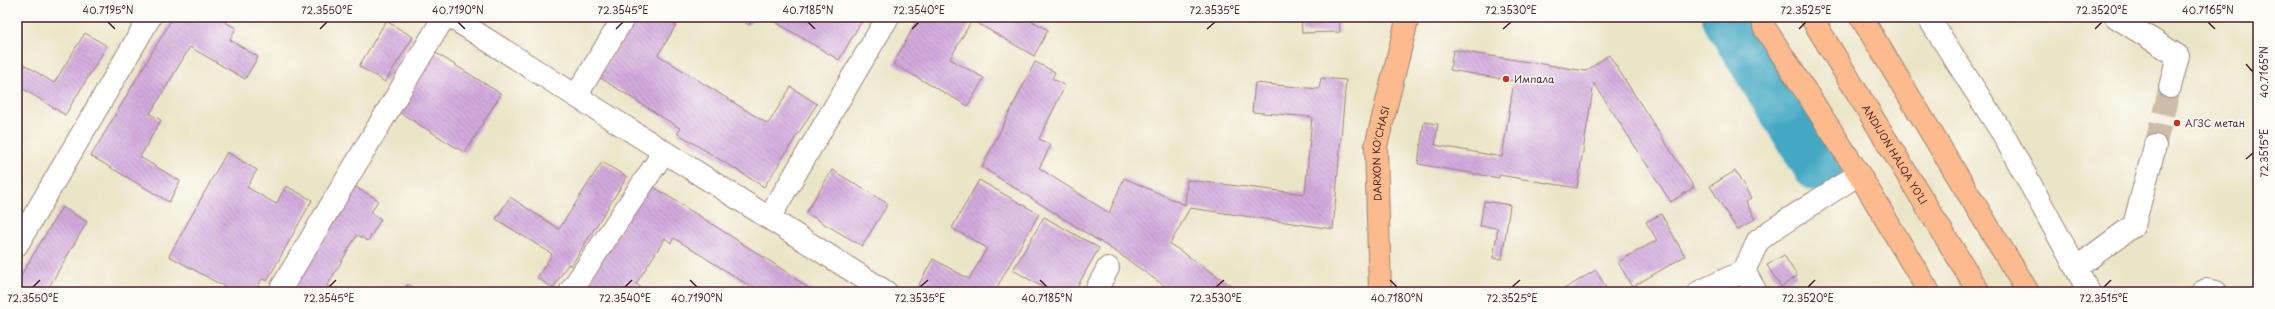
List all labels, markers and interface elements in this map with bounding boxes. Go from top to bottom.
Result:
text: 40.7195°N [83,2,134,17]
text: 72.3550°E [301,2,353,17]
text: 40.7190°N [432,2,484,17]
text: 72.3545°E [598,2,648,17]
text: 40.7185°N [783,2,834,17]
text: 72.3540°E [893,2,945,17]
text: 72.3535°E [1190,2,1240,17]
text: 72.3530°E [1485,2,1537,17]
text: 72.3525°E [1780,2,1832,17]
text: 72.3520°E [2076,2,2128,17]
text: 40.7165°N [2182,2,2234,17]
text: 40.7165°N [2256,46,2271,98]
place label: Импала [1514,71,1555,86]
marker: Импала [1501,74,1511,84]
street label: ANDIJON HALQA YO‘LI [1859,101,1932,207]
street label: DARXON KO'CHASI [1368,104,1393,201]
place label: АГЗС метан [2185,115,2245,130]
marker: АГЗС метан [2172,118,2182,128]
text: 72.3515°E [2256,129,2271,177]
text: 72.3550°E [7,290,59,305]
text: 72.3545°E [304,290,354,305]
text: 72.3540°E [599,290,651,305]
text: 40.7190°N [671,290,723,305]
text: 72.3535°E [895,290,945,305]
text: 40.7185°N [1022,290,1073,305]
text: 72.3530°E [1190,290,1242,305]
text: 40.7180°N [1371,290,1423,305]
text: 72.3525°E [1486,290,1538,305]
text: 72.3520°E [1782,290,1834,305]
text: 72.3515°E [2080,290,2128,305]

